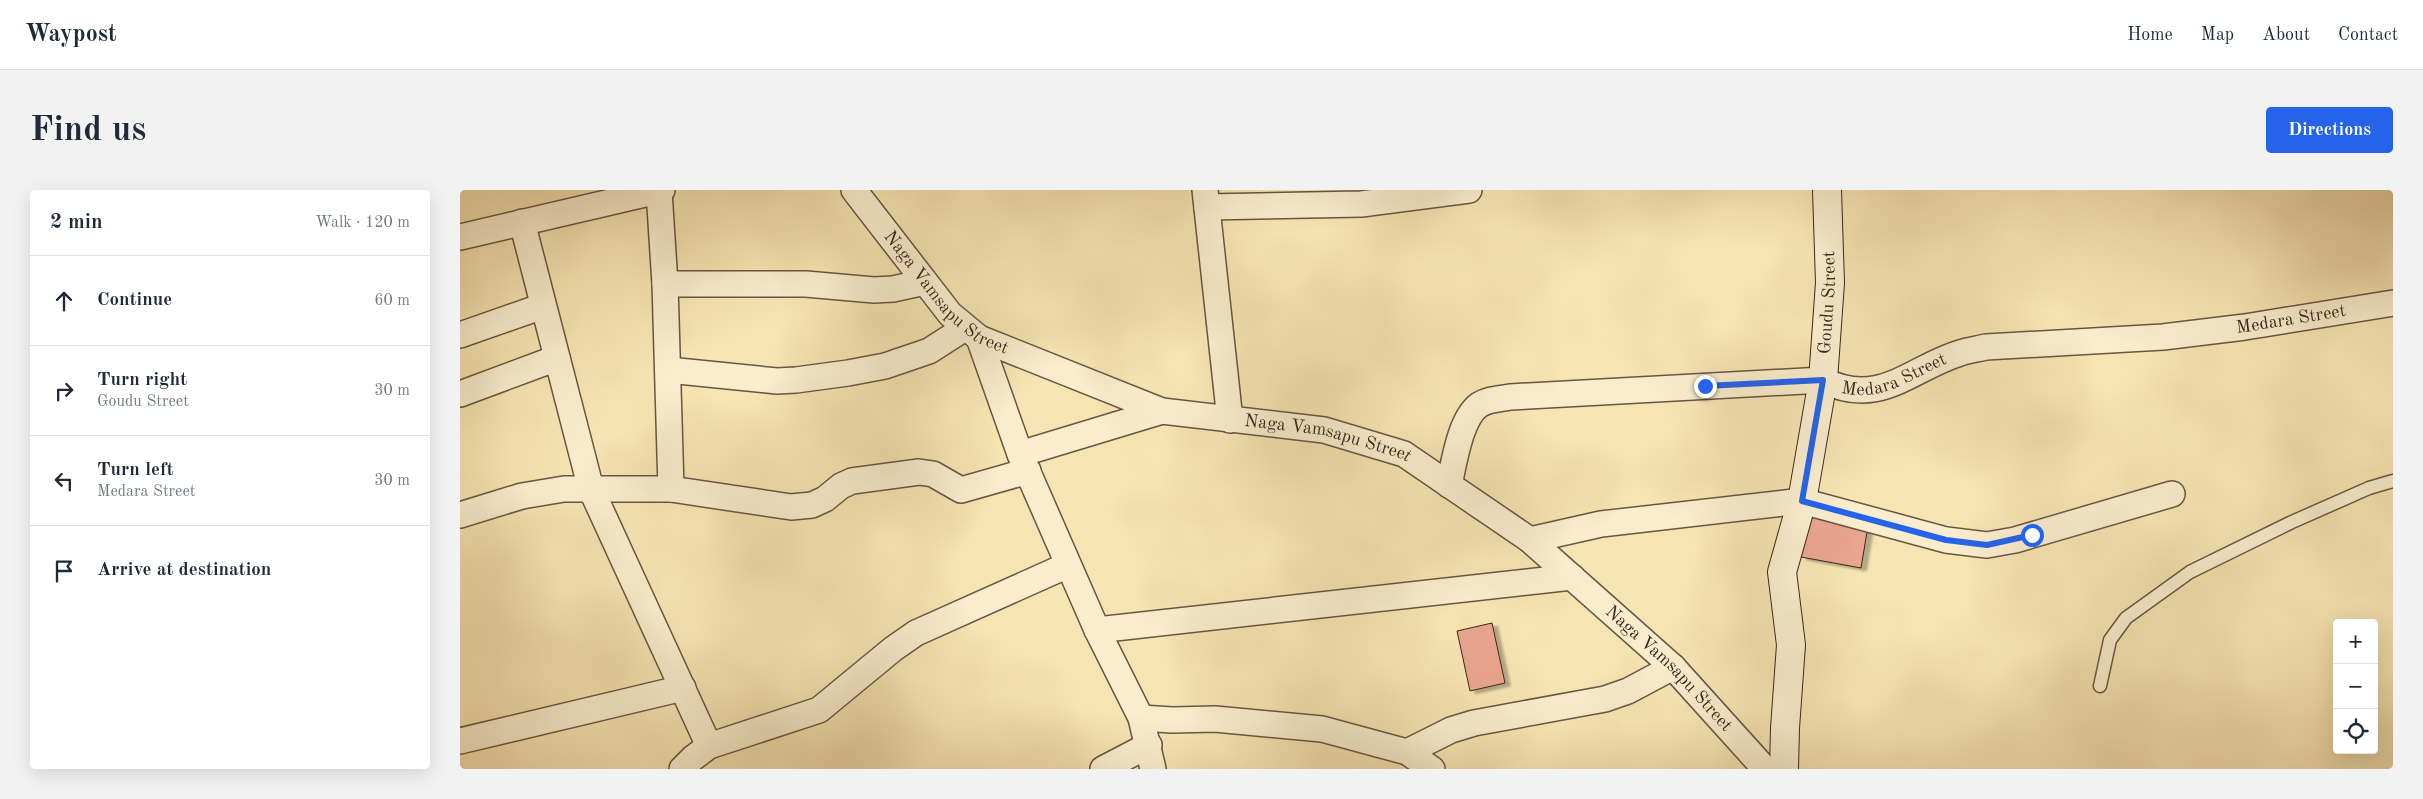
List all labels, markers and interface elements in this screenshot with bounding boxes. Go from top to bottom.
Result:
text: Waypost [25,23,117,47]
text: Home [2127,26,2173,44]
text: Map [2201,26,2234,44]
text: About [2262,26,2310,44]
text: Contact [2338,26,2398,44]
button: Directions [2266,107,2393,153]
text: Find us [30,113,146,148]
text: 2 min [50,212,103,233]
text: Walk · 120 m [315,215,410,231]
street label: Naga Vamsapu Street [880,228,1011,358]
street label: Goudu Street [1816,251,1839,355]
icon: ahead [50,287,78,315]
text: Continue [97,291,172,310]
text: 60 m [374,293,410,309]
street label: Medara Street [2235,302,2347,337]
street label: Medara Street [1840,350,1949,399]
text: Turn right [97,371,187,390]
route end [1694,375,1717,398]
icon: right [50,377,78,405]
text: 30 m [374,383,410,399]
text: Goudu Street [97,394,189,410]
street label: Naga Vamsapu Street [1244,412,1415,465]
text: Turn left [97,461,174,480]
icon: left [50,467,78,495]
text: 30 m [374,473,410,489]
text: Medara Street [97,484,195,500]
route start [2021,524,2044,547]
icon: arrive [50,557,78,585]
text: Arrive at destination [97,561,271,580]
street label: Naga Vamsapu Street [1602,602,1736,735]
map controls [2333,619,2378,754]
button: + [2333,619,2378,664]
button: − [2333,664,2378,709]
button: locate [2333,709,2378,754]

